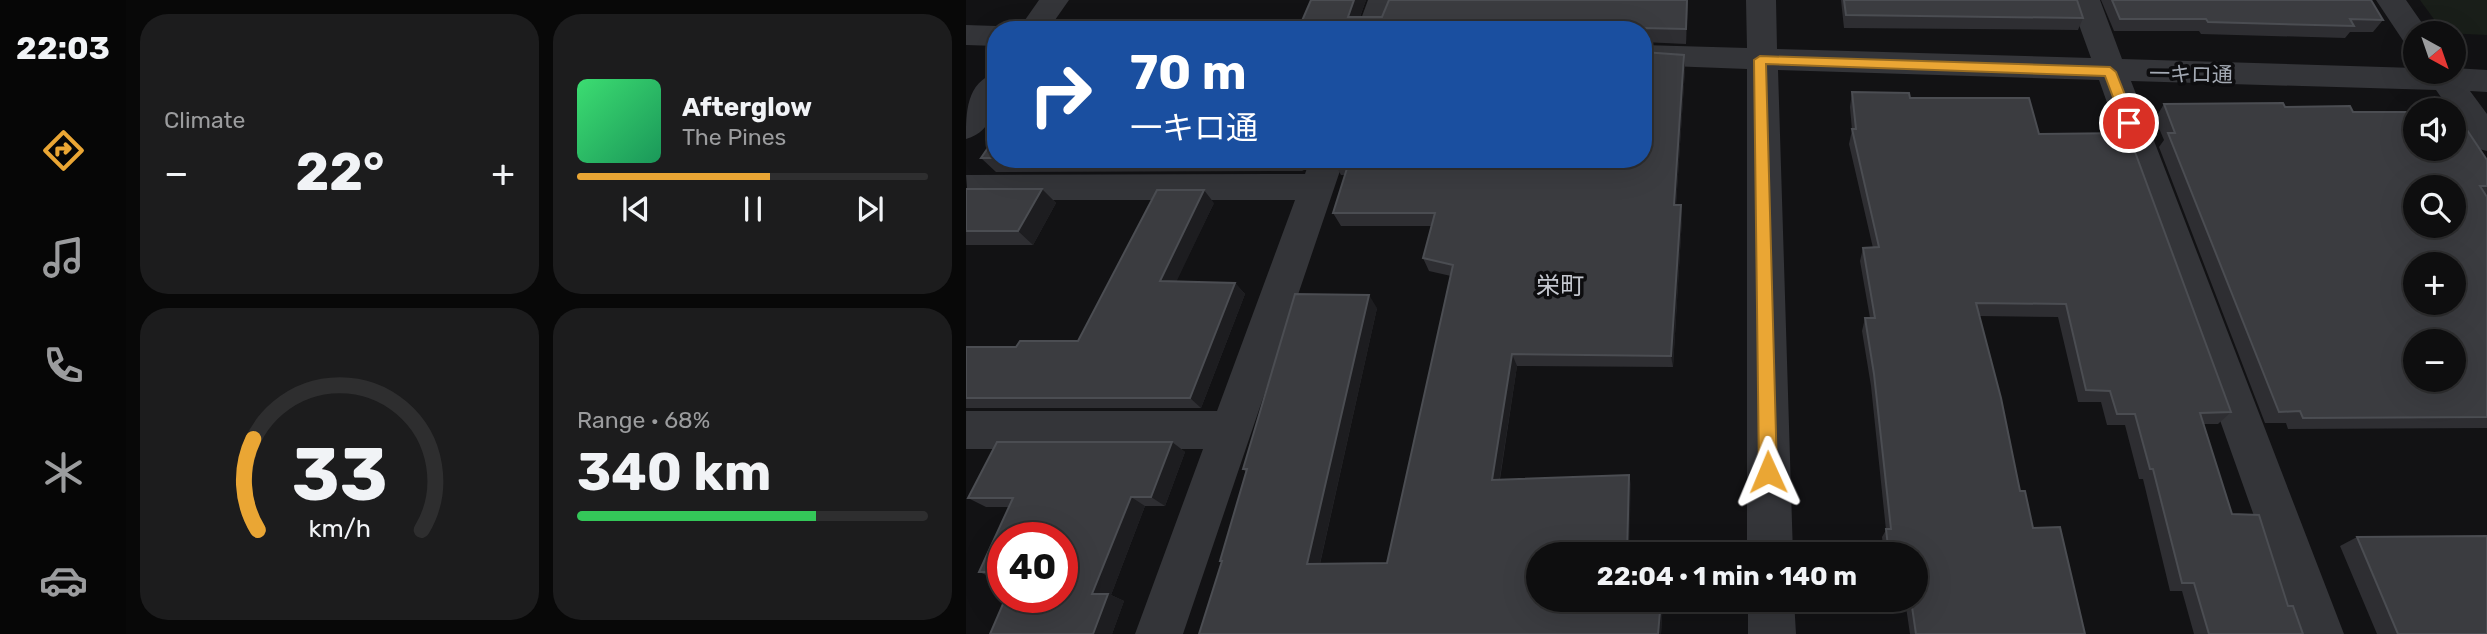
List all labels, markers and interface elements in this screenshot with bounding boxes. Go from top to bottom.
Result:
north arrow [2403,21,2466,84]
map controls [2403,21,2466,392]
text: 22:03 [16,29,110,67]
text: 70 m [1130,43,1247,101]
icon: right [1015,49,1106,140]
street label: 一キロ通 [2149,61,2233,87]
text: Afterglow [682,92,812,123]
pin [2099,93,2159,153]
button: sound [2403,98,2466,161]
icon: arrive [2110,104,2148,142]
text: Climate [164,106,245,134]
text: 一キロ通 [1130,109,1258,147]
text: The Pines [682,123,786,151]
icon: directions [39,126,88,175]
text: 22° [296,141,385,203]
text: − [164,150,189,196]
text: + [491,150,515,196]
button: search [2403,175,2466,238]
icon: previous [617,190,655,228]
icon: pause [734,190,772,228]
icon: next [851,190,889,228]
icon: music [39,233,88,282]
button: + [2403,252,2466,315]
district label: 栄町 [1536,272,1584,300]
button: − [2403,329,2466,392]
icon: phone [39,341,88,390]
text: Range · 68% [577,406,710,434]
text: 33 [292,432,387,518]
position arrow [1731,435,1805,509]
text: 340 km [577,441,771,503]
icon: climate [39,448,88,497]
text: km/h [308,514,371,543]
speed limit sign: 40 [987,522,1078,613]
icon: car [39,556,88,605]
text: 22:04 · 1 min · 140 m [1597,561,1857,592]

